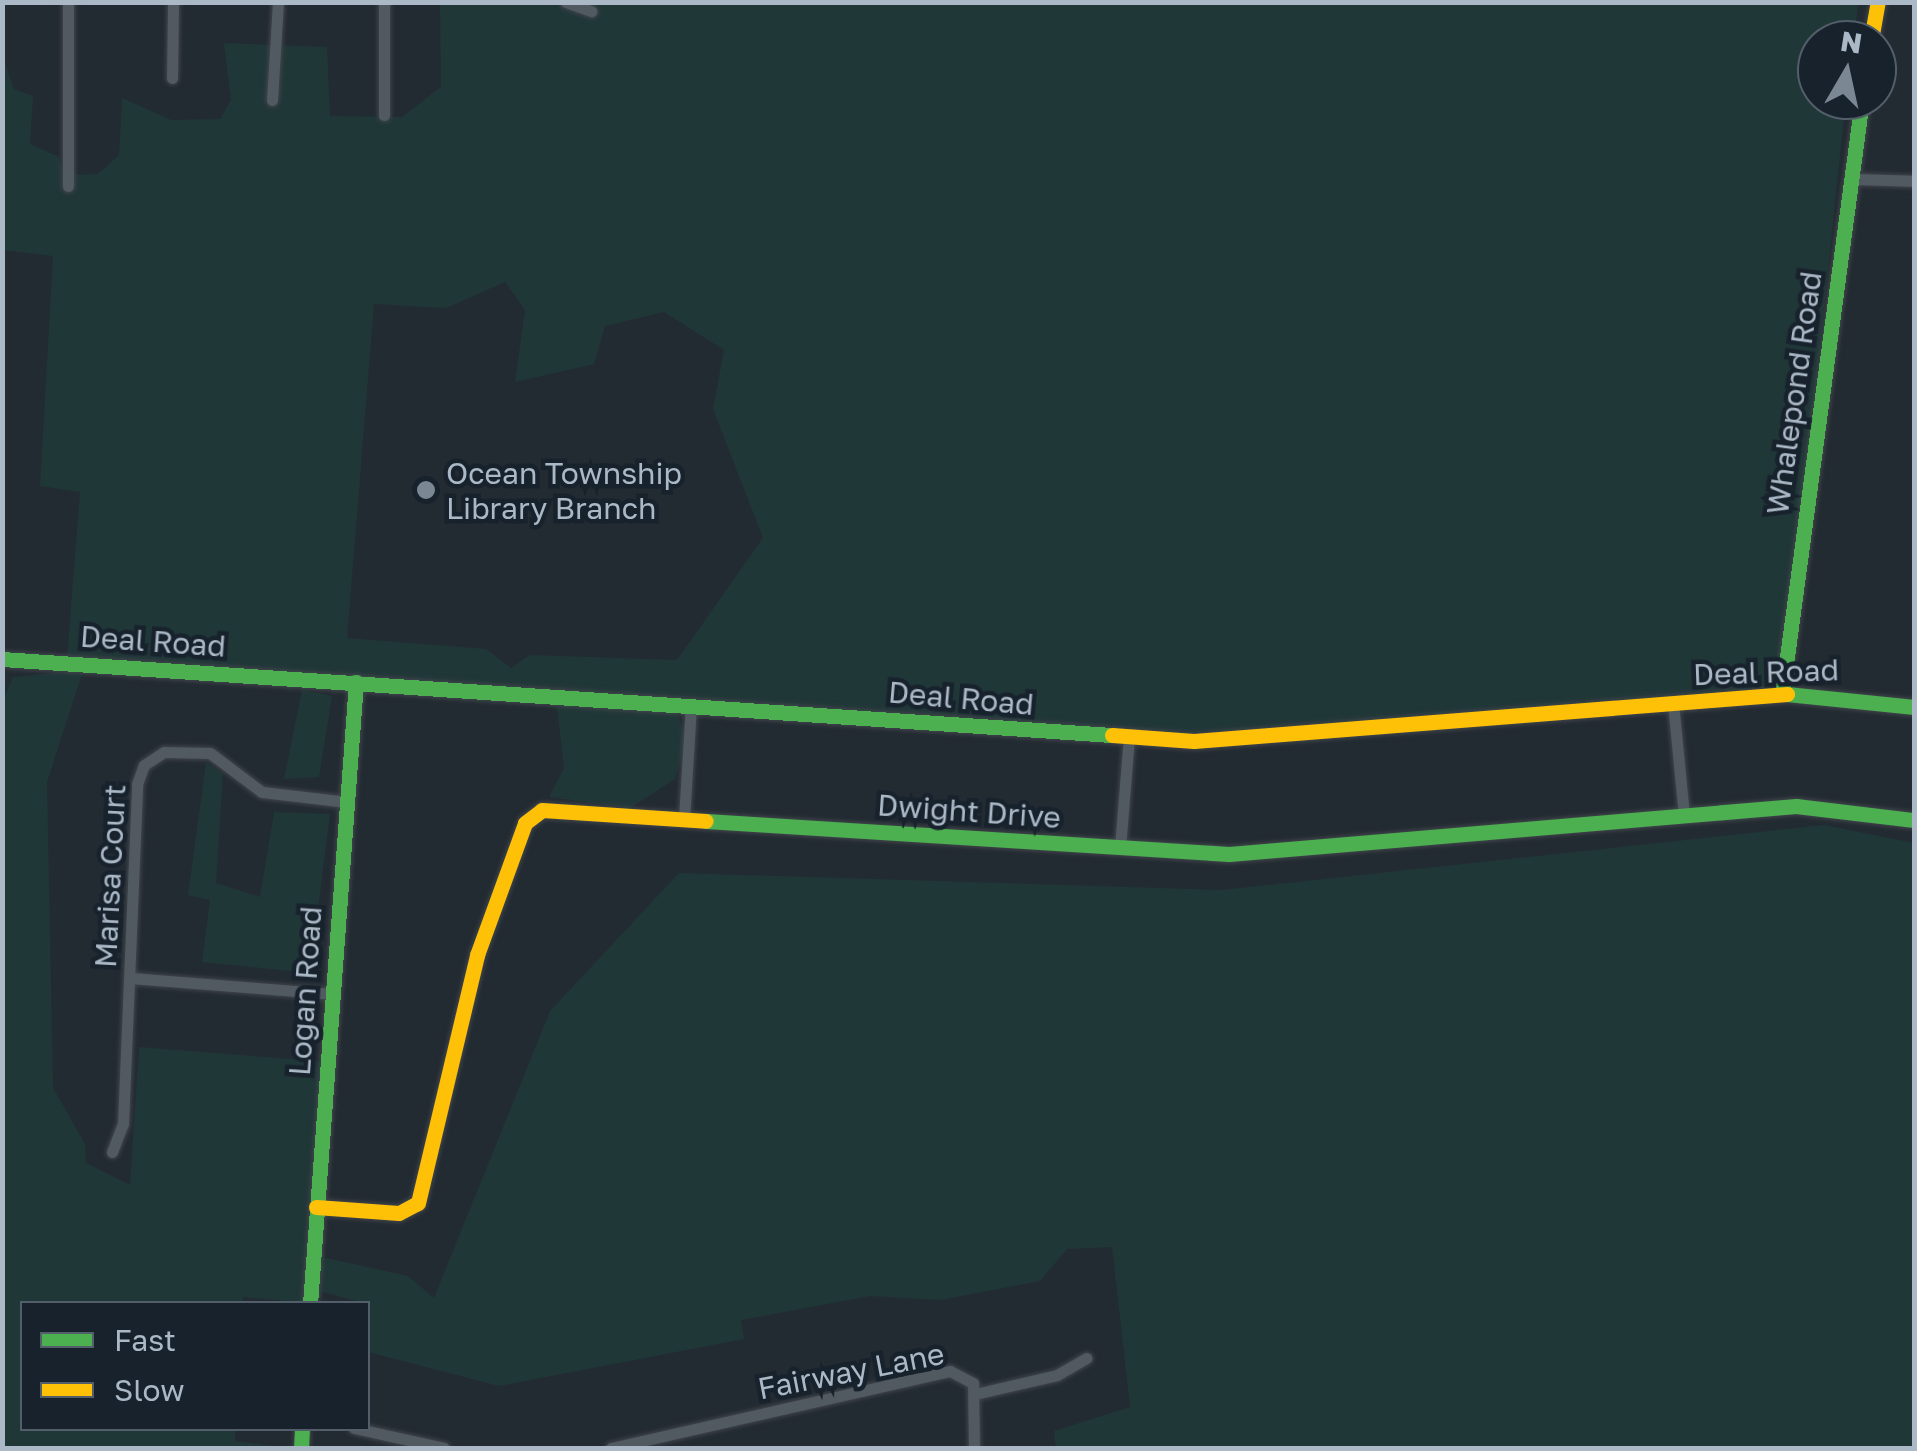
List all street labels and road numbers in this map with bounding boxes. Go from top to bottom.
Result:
street label: Whalepond Road [1759,269,1829,517]
street label: Deal Road [79,618,227,664]
street label: Deal Road [1692,651,1840,693]
street label: Deal Road [887,674,1035,722]
street label: Marisa Court [87,783,133,969]
street label: Dwight Drive [876,787,1062,835]
street label: Logan Road [281,905,329,1077]
street label: Fairway Lane [755,1335,947,1407]

